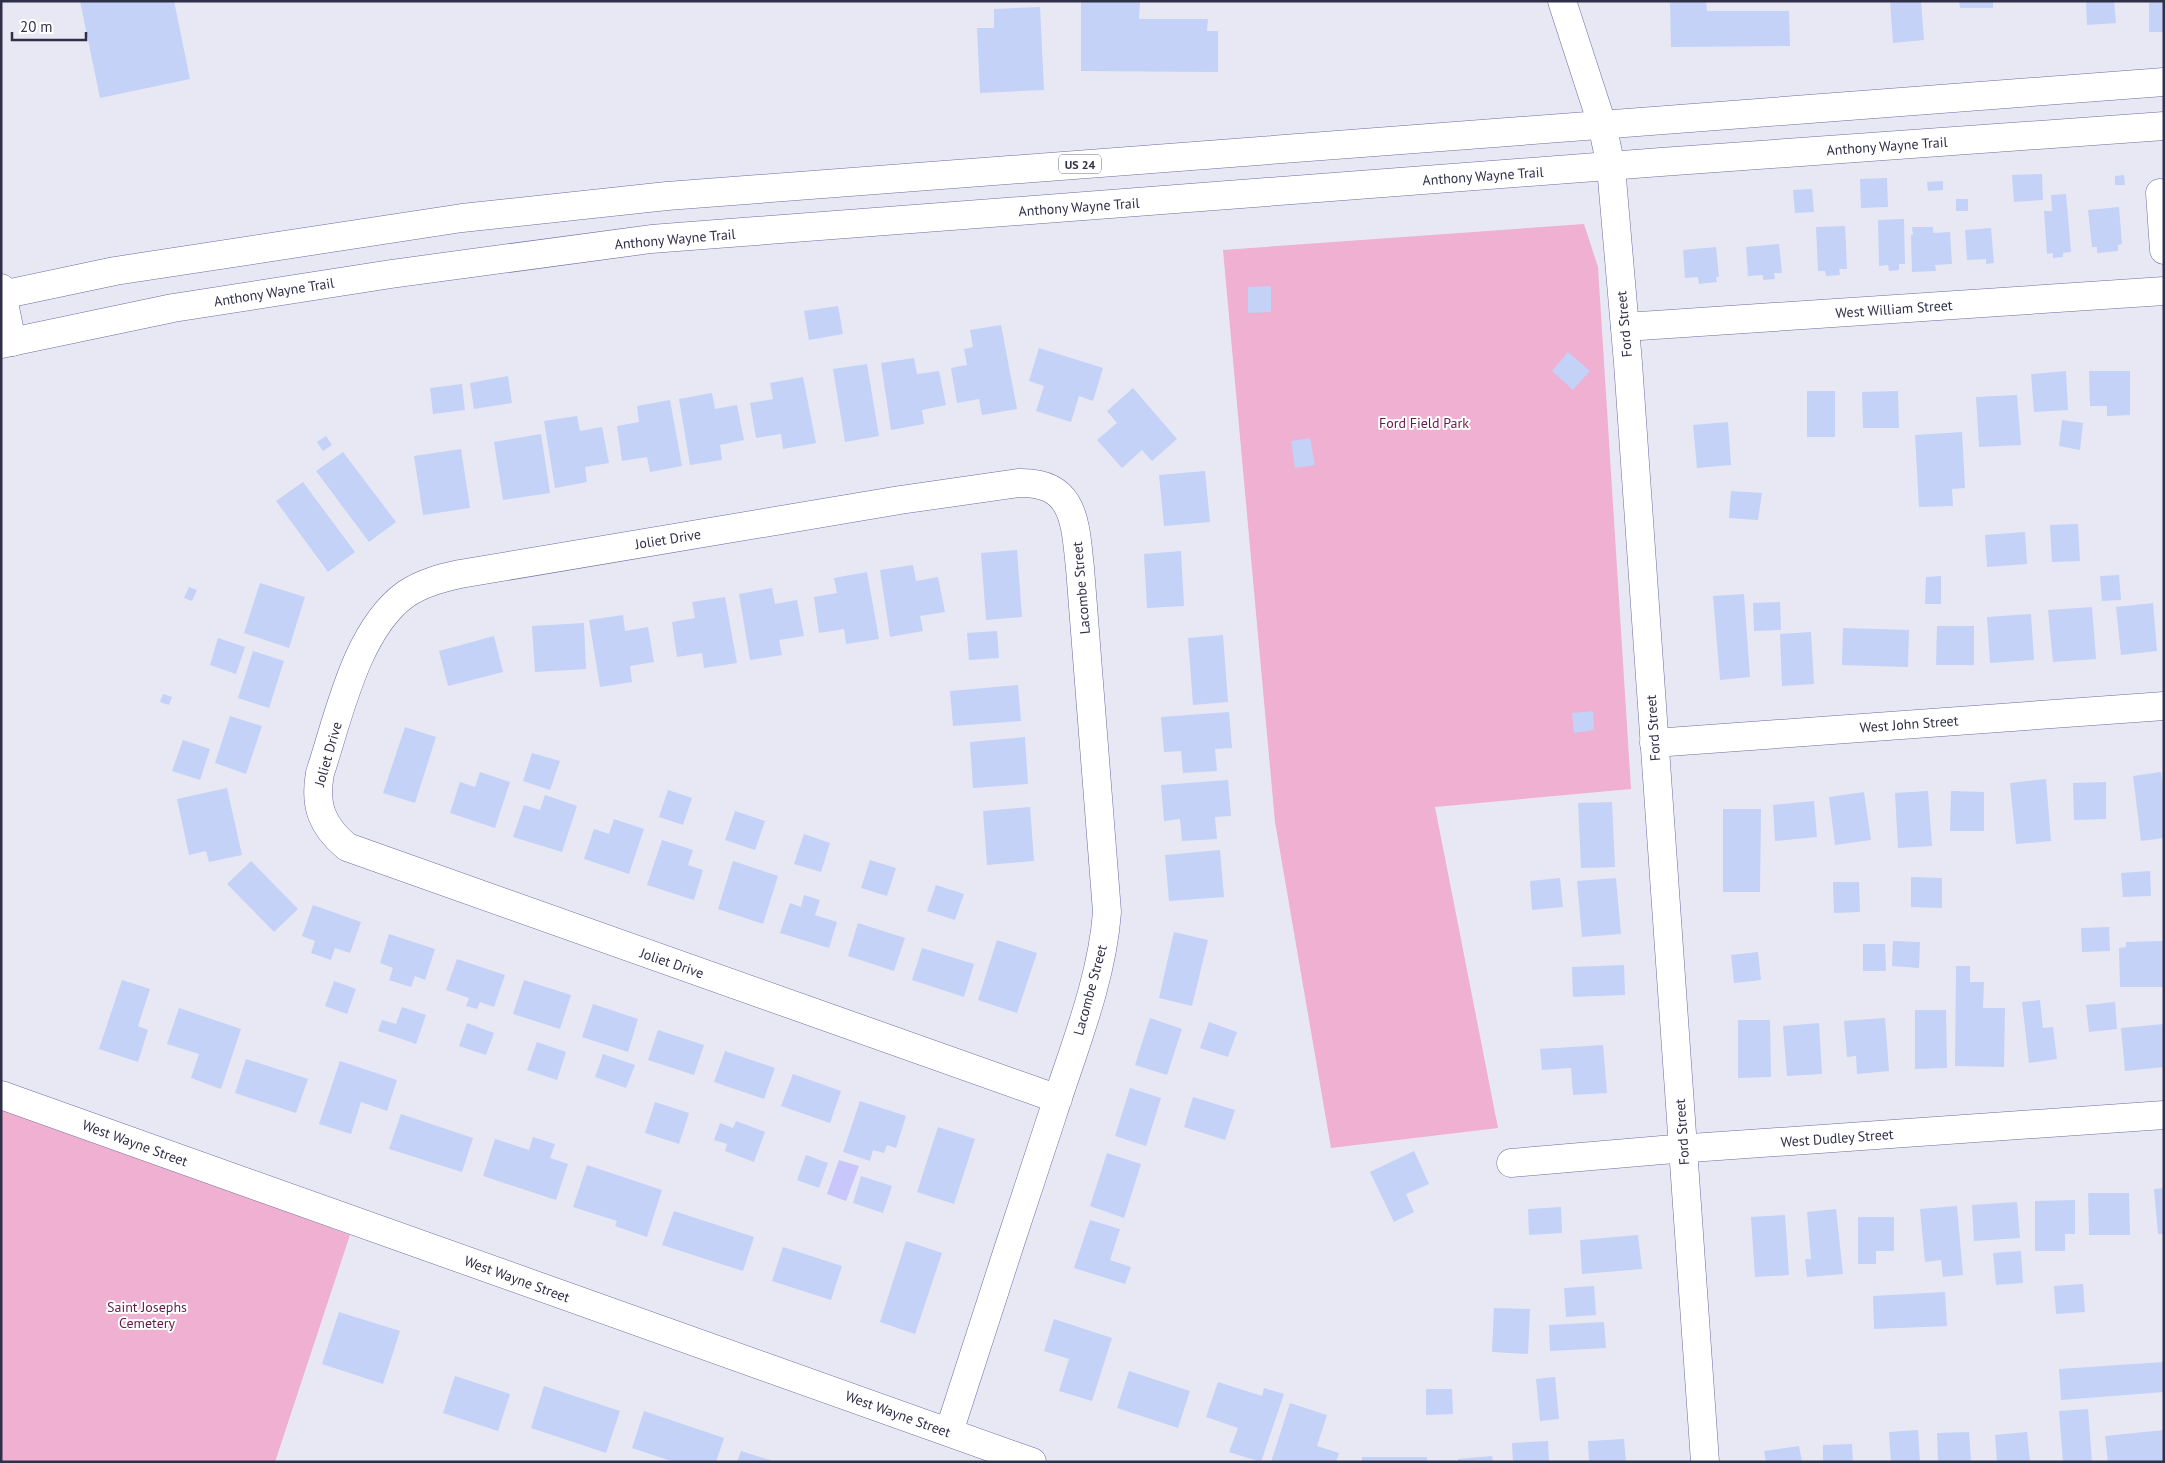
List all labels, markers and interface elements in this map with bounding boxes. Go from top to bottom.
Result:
scale bar [12,10,86,42]
text: 20 m [20,17,53,36]
street label: Anthony Wayne Trail [1826,133,1948,159]
road number: US 24 [1059,154,1101,173]
street label: Anthony Wayne Trail [1422,163,1544,189]
street label: Anthony Wayne Trail [1018,194,1140,220]
street label: Anthony Wayne Trail [614,225,736,253]
street label: Anthony Wayne Trail [213,274,335,310]
street label: Ford Street [1612,290,1636,358]
street label: West William Street [1835,296,1953,322]
park label: Ford Field Park [1379,414,1469,432]
street label: Joliet Drive [633,525,702,553]
street label: Lacombe Street [1068,541,1094,635]
street label: Ford Street [1642,694,1664,762]
street label: West John Street [1859,712,1959,736]
street label: Joliet Drive [310,720,346,789]
street label: Joliet Drive [637,943,706,982]
street label: Lacombe Street [1069,943,1111,1037]
street label: Ford Street [1671,1098,1693,1166]
street label: West Wayne Street [80,1116,190,1171]
street label: West Dudley Street [1780,1125,1894,1151]
street label: West Wayne Street [462,1252,572,1307]
park label: Saint Josephs Cemetery [107,1298,187,1332]
street label: West Wayne Street [843,1387,953,1442]

